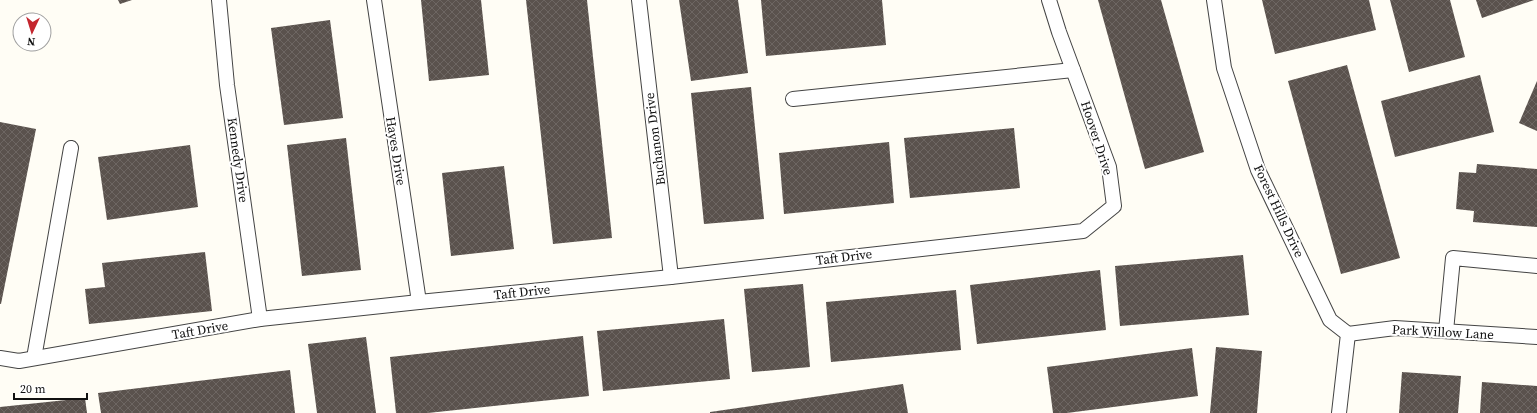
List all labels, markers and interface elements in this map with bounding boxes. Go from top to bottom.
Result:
north arrow [12,12,52,52]
text: N [27,34,36,49]
street label: Buchanon Drive [641,91,669,186]
street label: Hoover Drive [1077,99,1117,178]
street label: Hayes Drive [382,115,410,187]
street label: Kennedy Drive [224,116,252,204]
street label: Forest Hills Drive [1250,162,1308,261]
street label: Taft Drive [815,245,874,269]
street label: Taft Drive [493,281,551,303]
street label: Taft Drive [171,317,230,343]
street label: Park Willow Lane [1392,321,1495,343]
scale bar [14,375,87,401]
text: 20 m [20,381,46,397]

